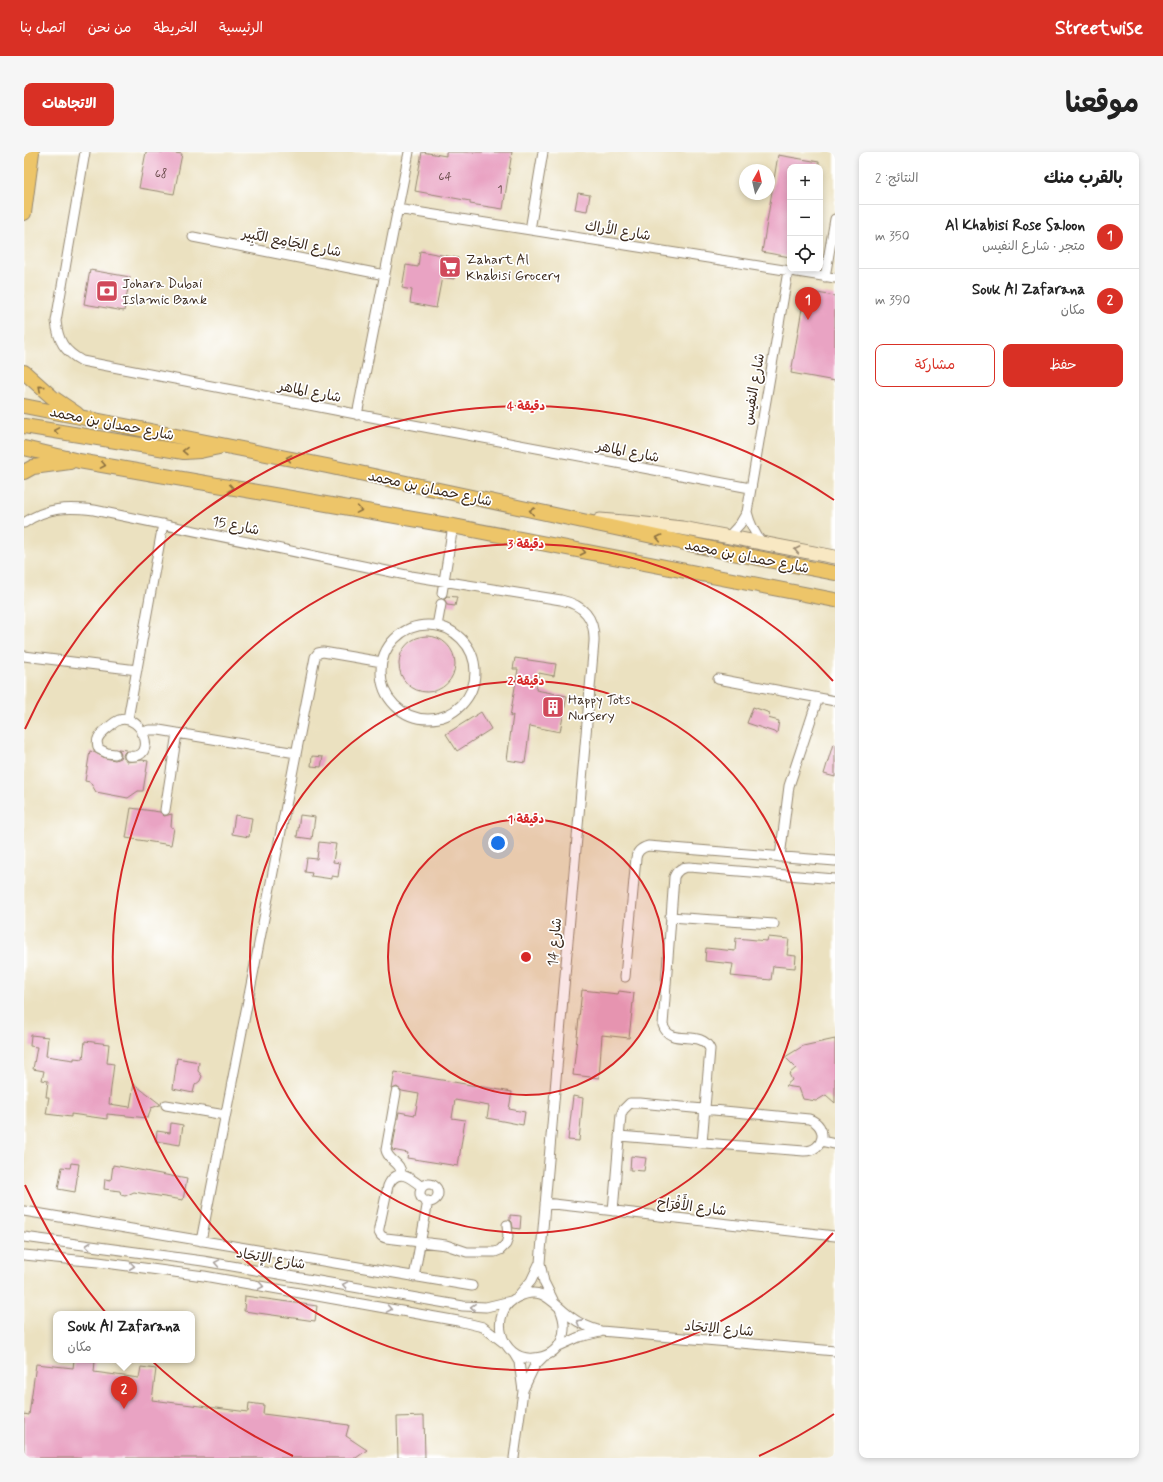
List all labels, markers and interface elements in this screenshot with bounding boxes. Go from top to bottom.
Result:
text: Streetwise [1055,16,1143,41]
text: اتصل بنا [20,19,66,37]
text: من نحن [88,19,131,37]
text: الخريطة [153,19,197,37]
text: الرئيسية [219,19,263,37]
button: الاتجاهات [24,83,114,126]
text: موقعنا [1065,86,1139,123]
north arrow [739,164,775,200]
map controls [787,164,823,272]
button: + [787,164,823,200]
house number: 68 [155,166,167,182]
text: بالقرب منك [1044,167,1123,189]
house number: 64 [438,169,452,185]
text: النتائج: 2 [875,170,918,187]
house number: 1 [497,182,503,198]
button: − [787,200,823,236]
street label: شارع الأراك [584,216,652,245]
text: Al Khabisi Rose Saloon [945,216,1085,236]
street label: شارع الجَامِع الكَبِير [239,224,343,263]
text: 350 m [875,228,910,245]
text: 1 [1107,228,1113,245]
button: locate [787,236,823,272]
text: متجر · شارع النفيس [982,238,1085,255]
place label: Zahart Al Khabisi Grocery [466,251,560,285]
supermarket icon: Zahart Al Khabisi Grocery [437,254,463,280]
place label: Johara Dubai Islamic Bank [122,275,207,309]
bank icon: Johara Dubai Islamic Bank [94,278,120,304]
text: Souk Al Zafarana [972,280,1085,300]
pin: 1 [795,287,821,320]
text: 390 m [875,292,910,309]
text: 2 [1107,292,1113,309]
text: مكان [1061,302,1085,319]
button: مشاركة [875,344,995,387]
button: حفظ [1003,344,1123,387]
street label: شارع النفيس [739,352,769,426]
street label: شارع الماهر [276,377,343,407]
one-way arrow [38,385,46,392]
text: 4 دقيقة [507,399,545,415]
street label: شارع حمدان بن محمد [48,403,176,445]
one-way arrow [54,427,60,436]
street label: شارع الماهر [594,437,661,467]
one-way arrow [182,447,188,456]
one-way arrow [286,455,292,463]
one-way arrow [100,461,106,469]
street label: شارع حمدان بن محمد [366,467,493,511]
one-way arrow [228,483,234,491]
one-way arrow [356,505,362,514]
one-way arrow [529,507,535,515]
street label: شارع 15 [211,512,261,540]
one-way arrow [656,534,663,542]
street label: شارع حمدان بن محمد [683,536,811,578]
text: 3 دقيقة [508,537,545,553]
one-way arrow [794,546,800,555]
one-way arrow [580,547,587,555]
text: 2 دقيقة [508,674,545,690]
place label: Happy Tots Nursery [568,691,630,725]
building icon: Happy Tots Nursery [540,694,566,720]
text: 1 دقيقة [508,812,545,828]
your location [488,833,508,853]
street label: شارع 14 [544,917,566,967]
centre of rings [519,950,533,964]
street label: شارع الأَفْرَاح [656,1190,728,1220]
one-way arrow [85,1241,91,1250]
street label: شارع الإتحَاد [235,1244,307,1274]
one-way arrow [213,1259,220,1268]
one-way arrow [129,1262,135,1271]
one-way arrow [258,1281,264,1290]
one-way arrow [341,1282,348,1290]
one-way arrow [470,1303,476,1311]
one-way arrow [386,1304,392,1312]
popup [53,1311,195,1363]
text: Souk Al Zafarana [68,1317,180,1337]
street label: شارع الإتحَاد [683,1317,754,1341]
one-way arrow [576,1320,584,1327]
text: مكان [68,1339,92,1356]
pin: 2 [111,1376,137,1409]

